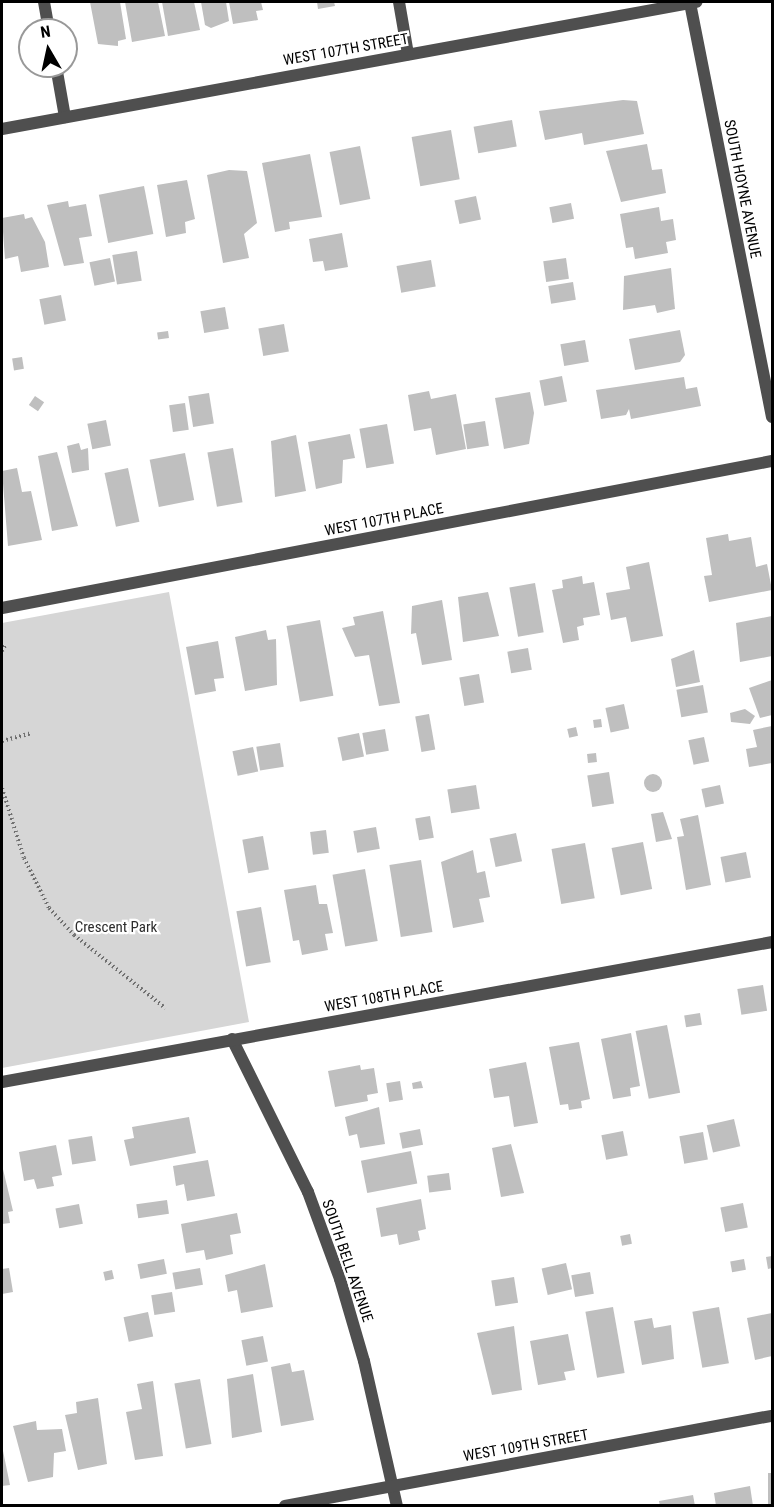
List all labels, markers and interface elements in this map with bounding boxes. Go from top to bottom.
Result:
north arrow [18,18,78,78]
text: N [39,22,52,42]
street label: WEST 107TH STREET [282,30,410,70]
street label: SOUTH HOYNE AVENUE [720,118,764,260]
street label: WEST 107TH PLACE [323,500,445,540]
park label: Crescent Park [75,919,157,937]
street label: WEST 108TH PLACE [323,978,445,1016]
street label: SOUTH BELL AVENUE [318,1197,376,1325]
street label: WEST 109TH STREET [462,1426,590,1466]

